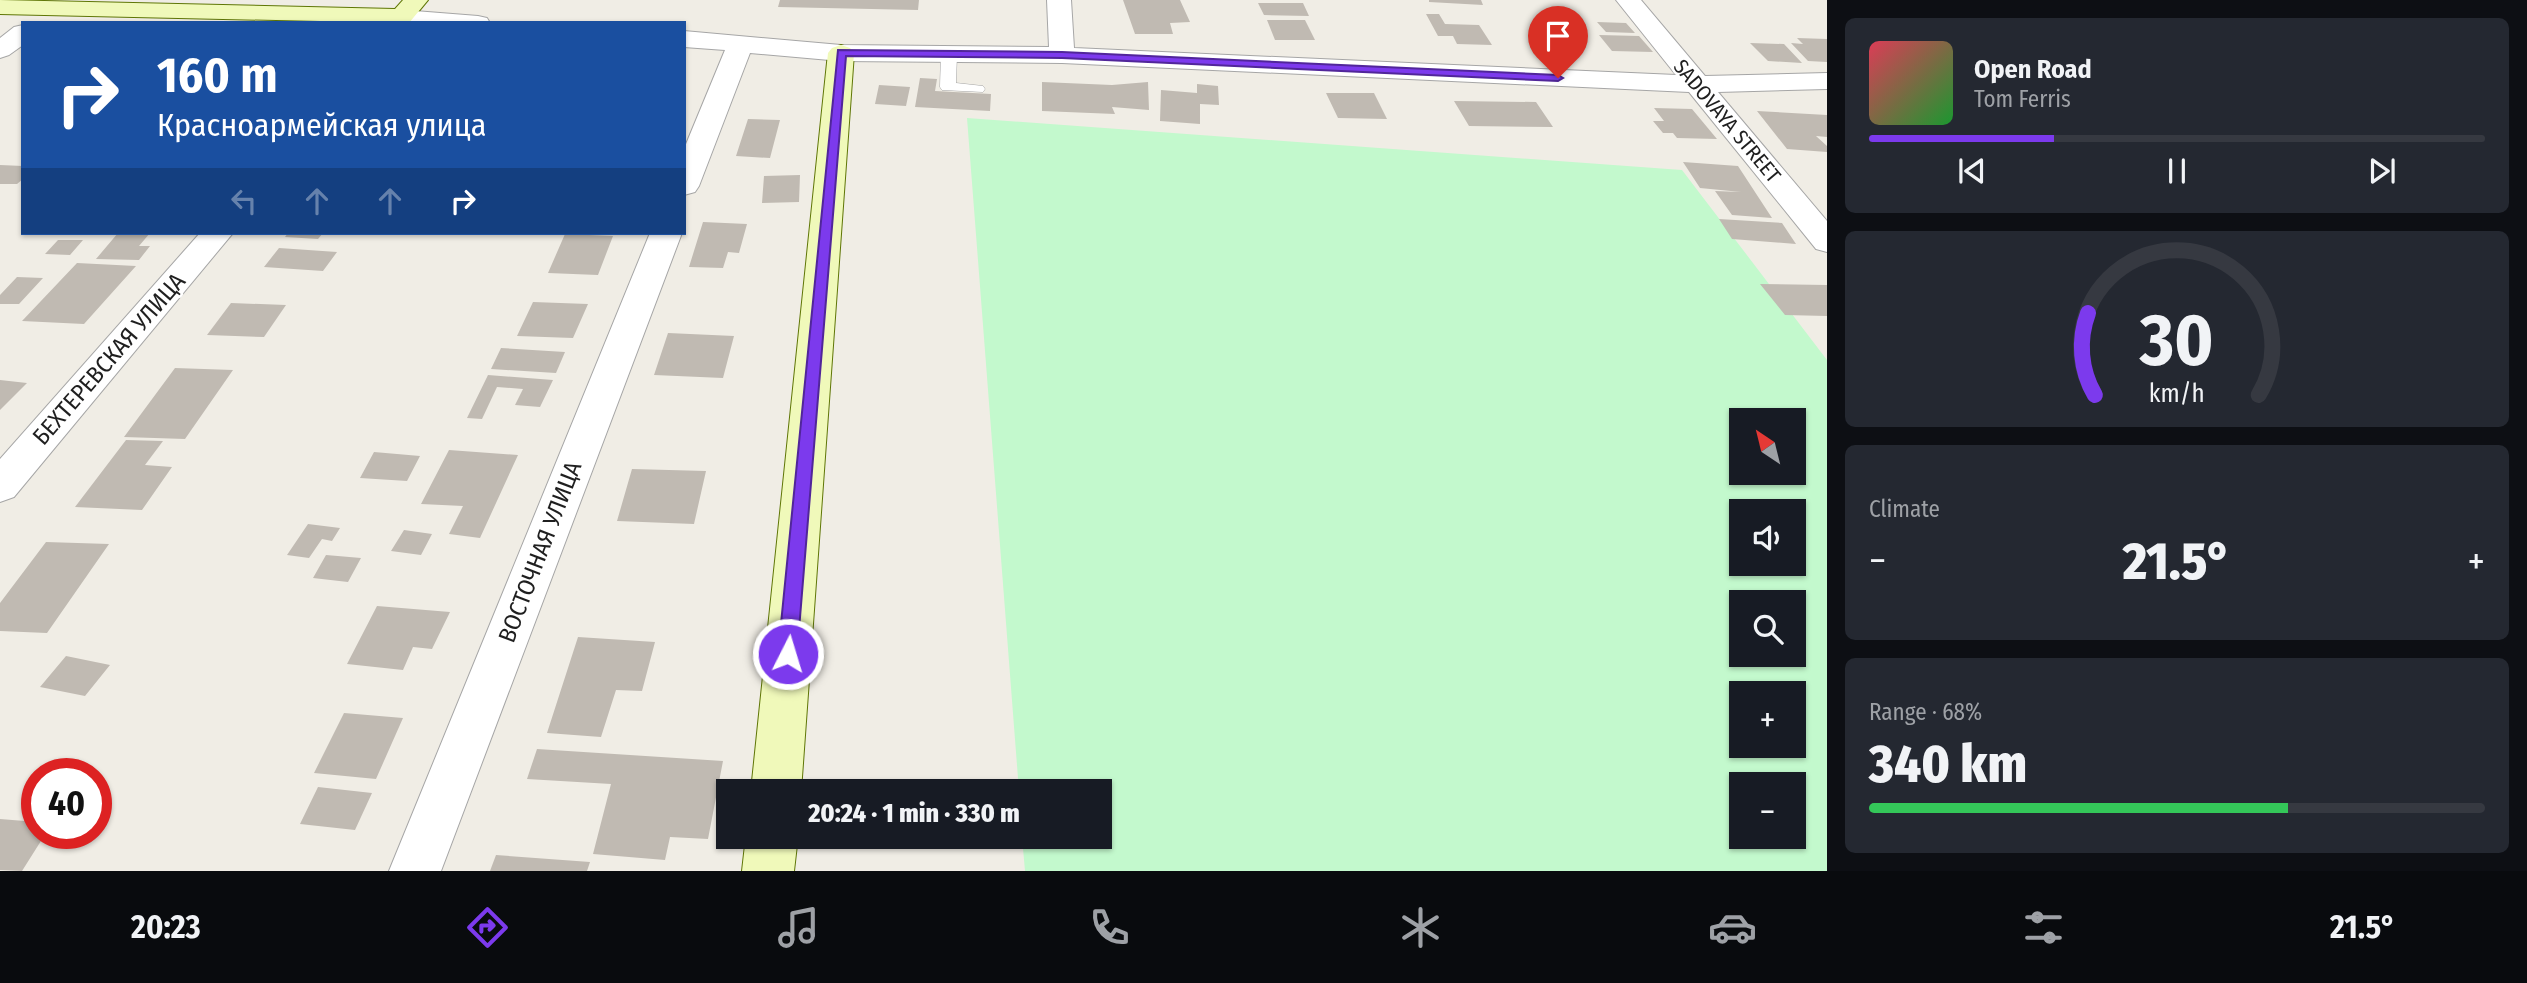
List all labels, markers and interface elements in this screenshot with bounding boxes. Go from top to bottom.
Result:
pin [1528,6,1588,78]
icon: arrive [1539,17,1577,55]
text: 160 m [157,46,278,105]
icon: right [42,49,133,140]
street label: SADOVAYA STREET [1668,54,1786,188]
text: Open Road [1974,54,2092,85]
text: Tom Ferris [1974,85,2071,113]
text: Красноармейская улица [157,106,486,144]
icon: previous [1953,152,1991,190]
icon: pause [2158,152,2196,190]
icon: next [2363,152,2401,190]
icon: left [225,182,263,220]
icon: ahead [298,182,336,220]
icon: ahead [371,182,409,220]
icon: right [444,182,482,220]
street label: БЕХТЕРЕВСКАЯ УЛИЦА [27,267,191,451]
text: 30 [2139,297,2214,384]
text: km/h [2149,379,2205,409]
north arrow [1729,408,1806,485]
map controls [1729,408,1806,849]
street label: ВОСТОЧНАЯ УЛИЦА [493,457,588,646]
text: Climate [1869,495,1940,523]
button: sound [1729,499,1806,576]
text: 21.5° [2123,530,2231,593]
text: − [1869,538,1886,584]
text: + [2468,538,2485,584]
button: search [1729,590,1806,667]
position arrow [751,617,825,691]
button: + [1729,681,1806,758]
text: Range · 68% [1869,698,1982,726]
text: 340 km [1869,733,2027,796]
speed limit sign: 40 [21,758,112,849]
button: − [1729,772,1806,849]
text: 20:24 · 1 min · 330 m [808,798,1020,829]
icon: directions [463,903,512,952]
icon: music [774,903,823,952]
icon: phone [1085,903,1134,952]
icon: climate [1396,903,1445,952]
icon: car [1708,903,1757,952]
icon: filters [2019,903,2068,952]
text: 20:23 [131,908,201,946]
text: 21.5° [2330,908,2396,946]

